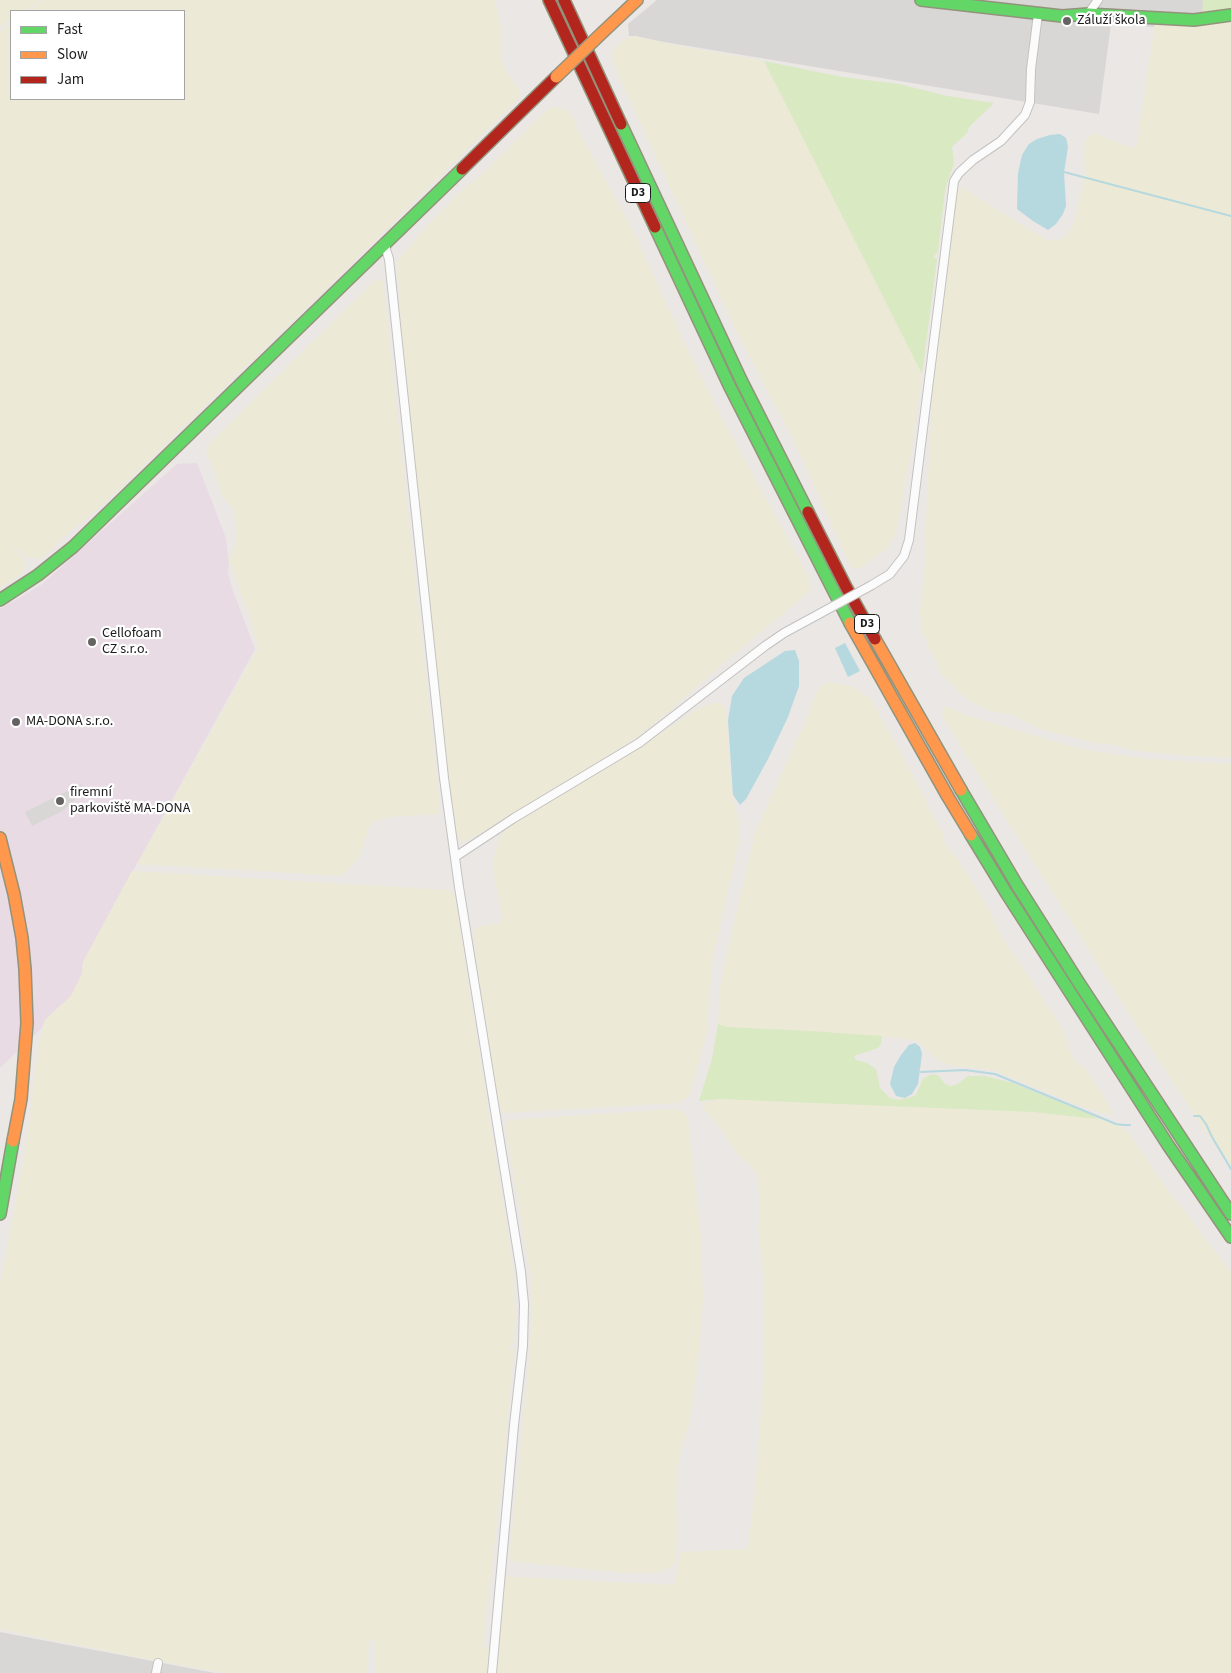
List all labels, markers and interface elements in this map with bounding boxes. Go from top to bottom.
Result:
legend [10,10,185,100]
place label: Záluží škola [1077,13,1146,29]
marker: Záluží škola [1061,15,1073,27]
text: Fast [57,19,83,40]
text: Slow [57,44,88,65]
text: Jam [57,69,84,90]
road number: D3 [626,184,650,202]
road number: D3 [854,614,880,634]
place label: Cellofoam CZ s.r.o. [102,626,162,658]
marker: Cellofoam CZ s.r.o. [86,636,98,648]
place label: MA-DONA s.r.o. [26,714,113,730]
marker: MA-DONA s.r.o. [10,716,22,728]
place label: firemní parkoviště MA-DONA [70,785,190,818]
marker: firemní parkoviště MA-DONA [54,795,66,807]

